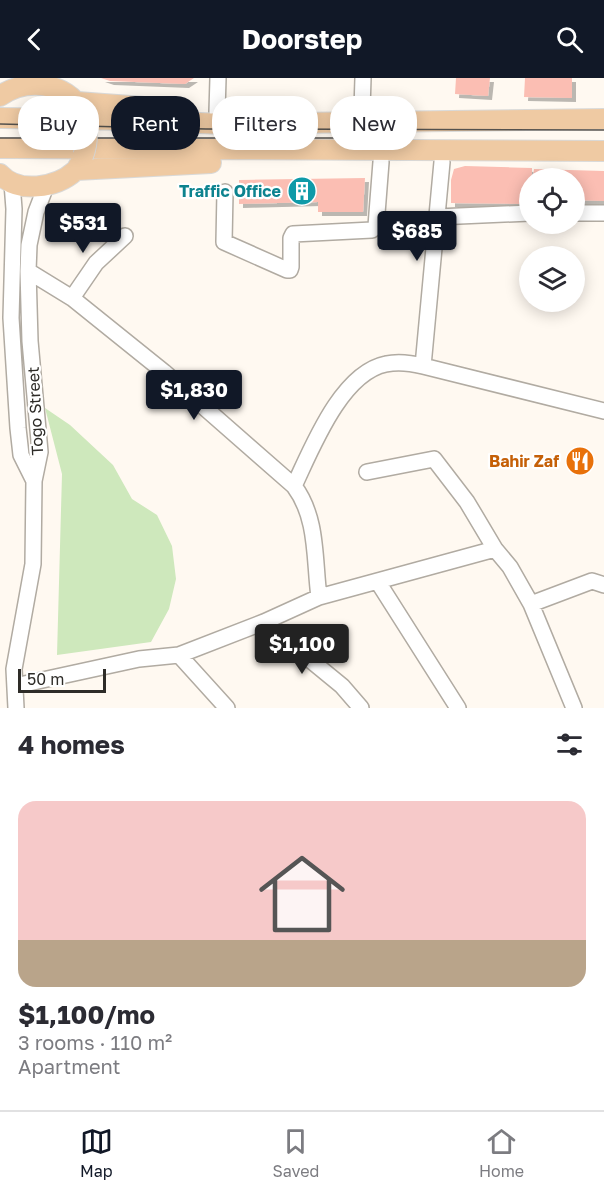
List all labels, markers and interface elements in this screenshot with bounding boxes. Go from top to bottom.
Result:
icon: back [18,23,51,56]
text: Doorstep [242,23,362,55]
icon: search [553,23,586,56]
chip: Buy [18,96,99,150]
chip: Rent [111,96,200,150]
chip: Filters [212,96,318,150]
chip: New [330,96,417,150]
map controls [519,168,585,312]
button: locate [519,168,585,234]
building icon: Traffic Office [286,175,318,207]
place label: Traffic Office [179,181,281,201]
pin: $531 [47,203,119,254]
text: $531 [59,210,107,234]
pin: $685 [381,211,453,262]
text: $685 [391,218,443,242]
button: layers [519,246,585,312]
street label: Togo Street [23,366,47,456]
pin: $1,830 [145,370,243,421]
text: $1,830 [160,377,228,401]
restaurant icon: Bahir Zaf [564,445,596,477]
place label: Bahir Zaf [489,451,559,471]
pin: $1,100 [253,624,351,675]
text: $1,100 [269,631,335,655]
scale bar [18,666,106,694]
text: 50 m [27,669,64,689]
icon: filters [553,728,586,761]
text: 4 homes [18,729,125,760]
icon: home [248,840,356,948]
text: $1,100/mo [18,999,155,1030]
text: 3 rooms · 110 m² [18,1030,172,1054]
text: Apartment [18,1054,121,1078]
tab: Map [80,1125,113,1181]
tab: Saved [273,1125,319,1181]
tab: Home [479,1125,524,1181]

